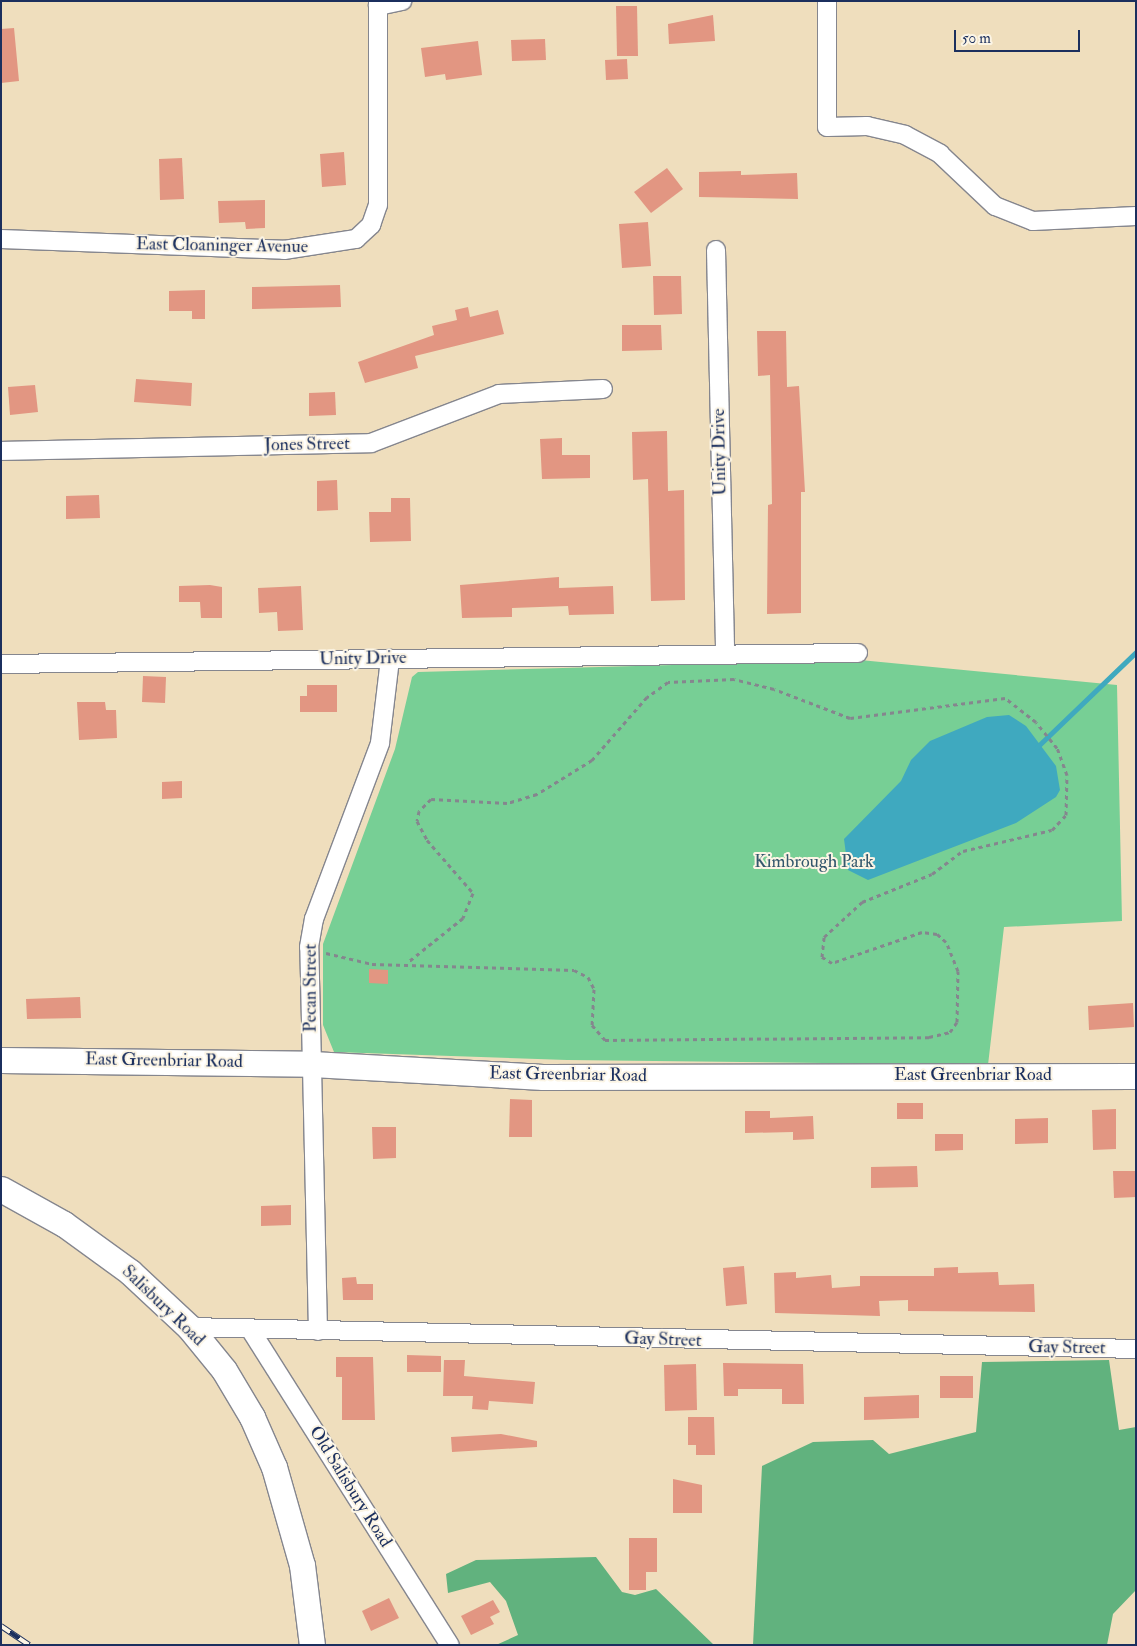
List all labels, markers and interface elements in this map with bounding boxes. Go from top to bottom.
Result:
scale bar [957,20,1083,52]
text: 50 m [962,29,991,48]
street label: East Cloaninger Avenue [136,234,308,258]
street label: Unity Drive [708,408,732,496]
street label: Jones Street [264,433,350,457]
street label: Unity Drive [319,647,407,671]
park label: Kimbrough Park [754,851,874,873]
street label: Pecan Street [300,944,322,1032]
street label: East Greenbriar Road [85,1049,243,1073]
street label: East Greenbriar Road [489,1063,647,1087]
street label: East Greenbriar Road [894,1064,1052,1086]
street label: Salisbury Road [117,1261,209,1351]
street label: Gay Street [624,1328,702,1352]
street label: Gay Street [1028,1337,1106,1359]
street label: Old Salisbury Road [304,1422,396,1552]

